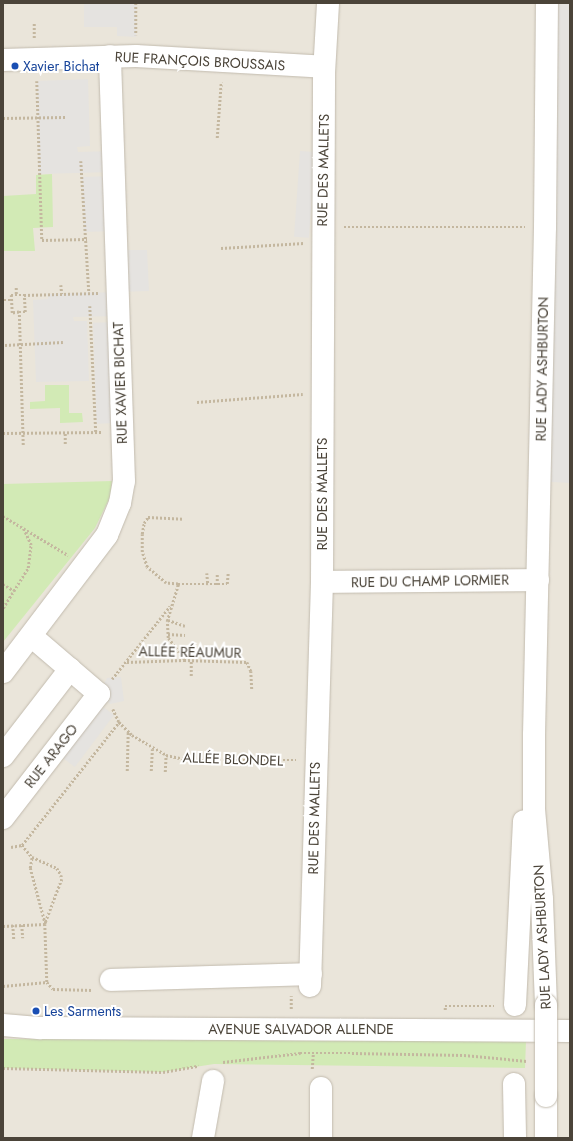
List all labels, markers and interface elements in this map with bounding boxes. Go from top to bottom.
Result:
street label: RUE FRANÇOIS BROUSSAIS [114,48,286,74]
place label: Xavier Bichat [23,58,99,74]
marker: Xavier Bichat [10,61,20,71]
street label: RUE DES MALLETS [314,114,332,226]
street label: RUE LADY ASHBURTON [532,297,552,441]
street label: RUE XAVIER BICHAT [109,322,131,444]
street label: RUE DES MALLETS [314,438,330,550]
street label: RUE DU CHAMP LORMIER [351,571,509,591]
street label: ALLÉE RÉAUMUR [138,643,242,661]
street label: RUE ARAGO [21,721,81,791]
street label: ALLÉE BLONDEL [182,749,284,769]
street label: RUE DES MALLETS [305,762,323,874]
street label: RUE LADY ASHBURTON [530,864,554,1010]
place label: Les Sarments [44,1003,121,1019]
marker: Les Sarments [31,1006,41,1016]
street label: AVENUE SALVADOR ALLENDE [208,1021,394,1037]

